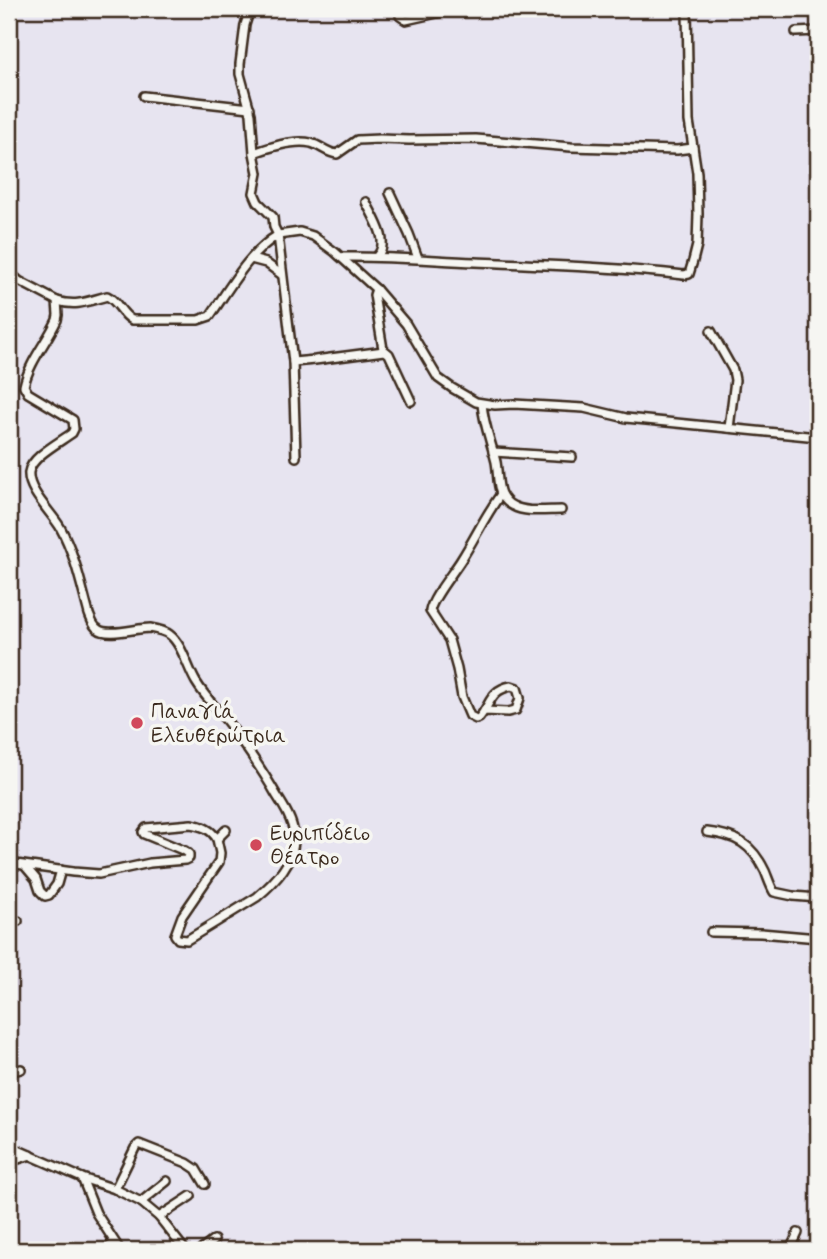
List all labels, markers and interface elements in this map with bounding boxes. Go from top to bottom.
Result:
place label: Παναγιά Ελευθερώτρια [151,698,286,750]
marker: Παναγιά Ελευθερώτρια [129,715,145,731]
place label: Ευριπίδειο Θέατρο [270,820,370,872]
marker: Ευριπίδειο Θέατρο [248,837,264,853]

